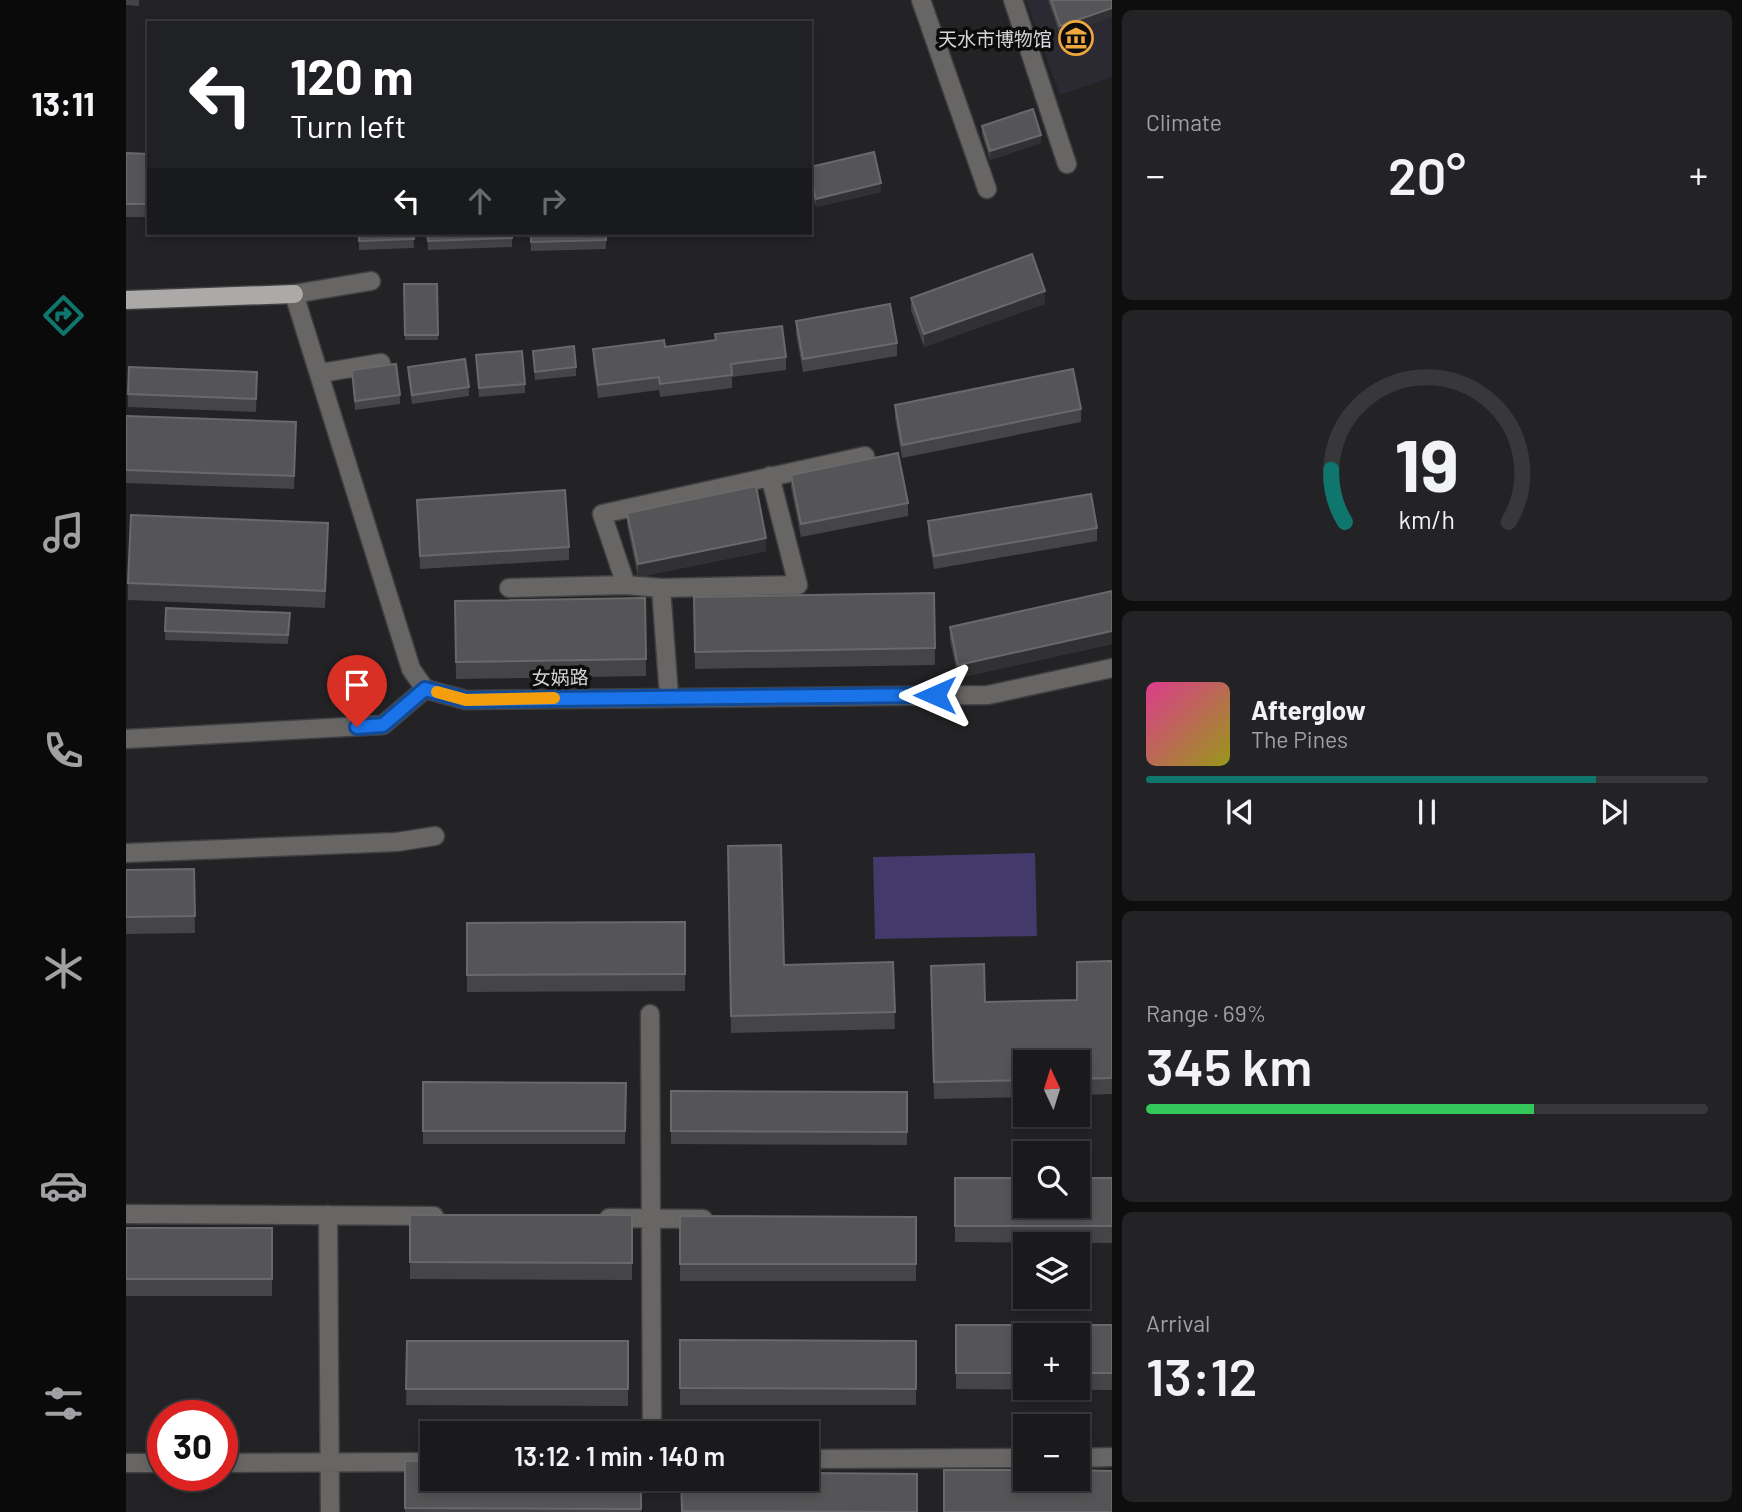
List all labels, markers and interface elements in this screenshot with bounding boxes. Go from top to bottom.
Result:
museum icon: 天水市博物馆 [1057,19,1095,57]
place label: 天水市博物馆 [938,27,1052,50]
text: 120 m [290,46,413,105]
icon: left [175,49,266,140]
text: 13:11 [31,84,95,122]
text: Turn left [290,106,407,144]
text: Climate [1146,108,1222,136]
text: 20° [1388,143,1466,205]
text: − [1146,151,1165,197]
text: + [1689,151,1708,197]
icon: left [388,182,426,220]
icon: ahead [461,182,499,220]
icon: right [534,182,572,220]
icon: directions [39,291,88,340]
text: 19 [1395,419,1459,507]
text: km/h [1399,503,1455,533]
icon: music [39,508,88,557]
pin [327,655,387,727]
position arrow [898,658,972,732]
street label: 女娲路 [531,665,589,689]
icon: arrive [338,666,376,704]
text: Afterglow [1251,694,1366,725]
text: The Pines [1251,725,1348,753]
icon: phone [39,726,88,775]
icon: previous [1221,793,1259,831]
icon: pause [1408,793,1446,831]
icon: next [1595,793,1633,831]
icon: climate [39,944,88,993]
text: Range · 69% [1146,999,1266,1027]
text: 345 km [1146,1034,1312,1096]
north arrow [1013,1050,1090,1127]
map controls [1013,1050,1090,1491]
button: search [1013,1141,1090,1218]
icon: car [39,1161,88,1210]
button: layers [1013,1232,1090,1309]
text: Arrival [1146,1309,1210,1337]
button: + [1013,1323,1090,1400]
text: 13:12 [1146,1344,1257,1406]
icon: filters [39,1379,88,1428]
speed limit sign: 30 [147,1400,238,1491]
button: − [1013,1414,1090,1491]
text: 13:12 · 1 min · 140 m [514,1440,725,1471]

